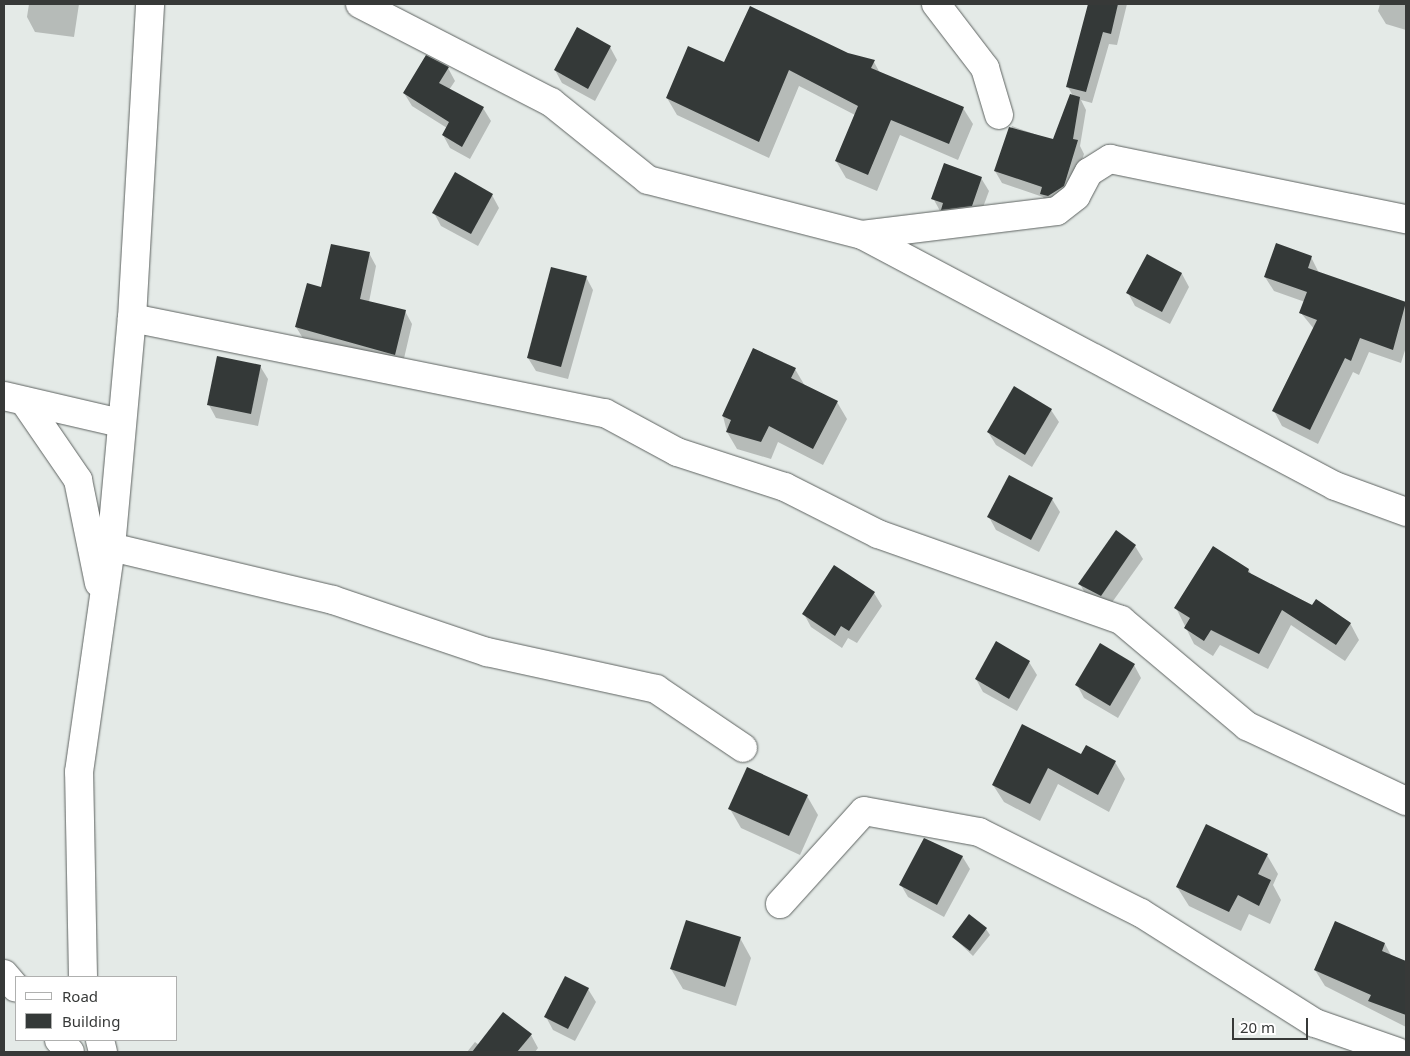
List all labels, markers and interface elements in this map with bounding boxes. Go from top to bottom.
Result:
legend [15,976,178,1041]
text: Road [62,986,98,1006]
scale bar [1235,1008,1311,1040]
text: Building [62,1011,120,1031]
text: 20 m [1240,1017,1275,1037]

